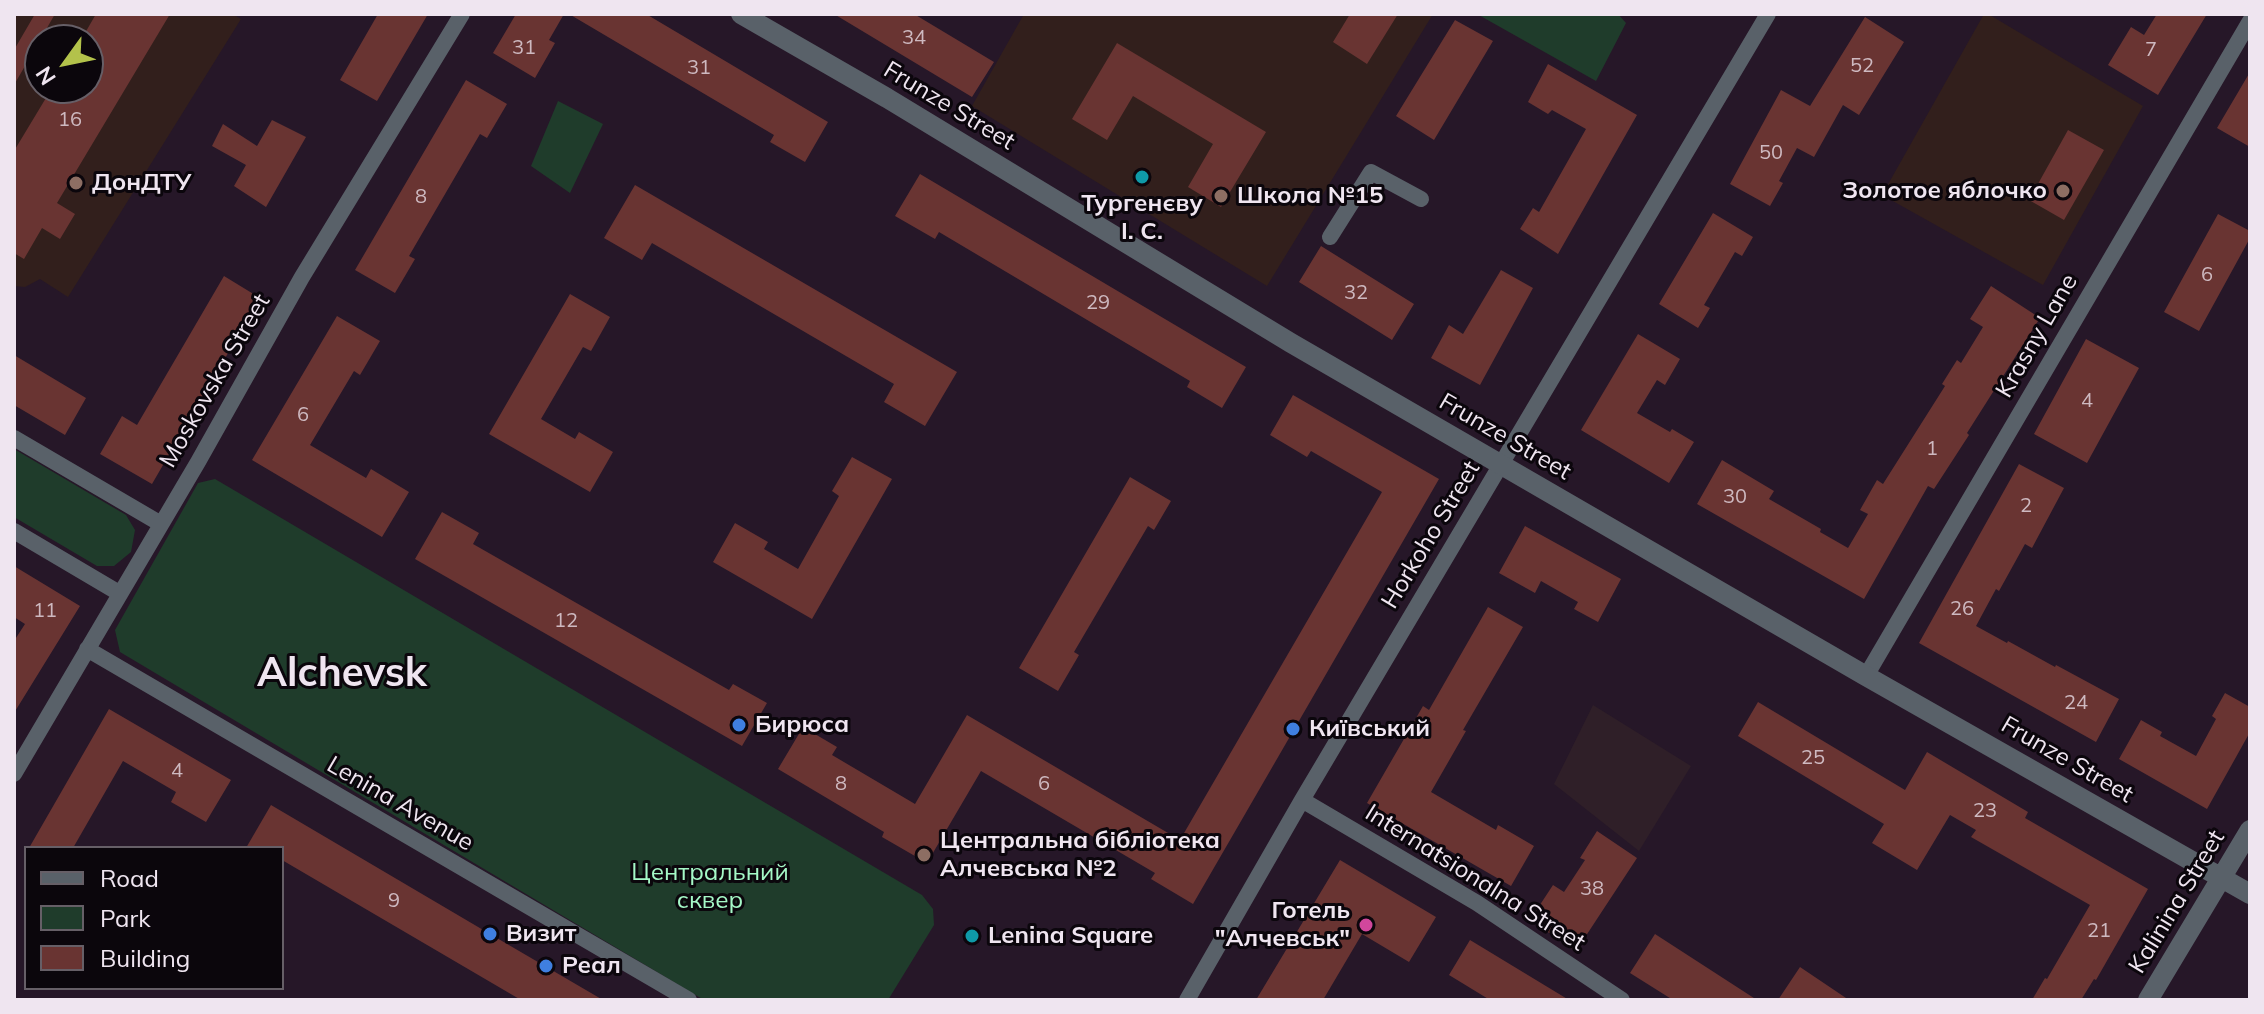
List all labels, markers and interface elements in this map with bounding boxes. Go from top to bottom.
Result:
north arrow [24,24,104,104]
house number: 34 [902,26,926,50]
house number: 31 [512,36,536,60]
house number: 7 [2145,38,2157,62]
house number: 52 [1850,54,1874,78]
house number: 31 [687,56,711,80]
street label: Frunze Street [878,56,1020,156]
text: N [29,61,62,91]
house number: 16 [58,108,82,132]
house number: 50 [1759,141,1783,165]
marker: Тургенєву І. С. [1133,168,1151,186]
place label: ДонДТУ [92,169,191,197]
marker: ДонДТУ [67,174,85,192]
place label: Золотое яблочко [1843,177,2047,205]
place label: Школа №15 [1237,182,1383,210]
marker: Золотое яблочко [2054,182,2072,200]
house number: 8 [415,185,427,209]
marker: Школа №15 [1212,187,1230,205]
place label: Тургенєву І. С. [1081,190,1203,246]
house number: 6 [2201,263,2213,287]
street label: Krasny Lane [1990,269,2084,403]
house number: 32 [1344,281,1368,305]
street label: Moskovska Street [154,289,276,473]
house number: 29 [1086,291,1110,315]
street label: Frunze Street [1434,388,1576,486]
house number: 4 [2081,389,2093,413]
house number: 6 [297,403,309,427]
house number: 1 [1926,437,1938,461]
street label: Horkoho Street [1376,456,1486,614]
house number: 30 [1723,485,1747,509]
house number: 2 [2020,494,2032,518]
house number: 26 [1950,597,1974,621]
house number: 11 [33,599,57,623]
house number: 12 [554,609,578,633]
district label: Alchevsk [257,650,427,698]
house number: 24 [2064,691,2088,715]
place label: Бирюса [755,711,849,739]
street label: Frunze Street [1996,711,2138,809]
place label: Київський [1309,715,1430,743]
marker: Бирюса [730,716,748,734]
marker: Київський [1284,720,1302,738]
house number: 25 [1801,746,1825,770]
street label: Lenina Avenue [322,750,478,858]
house number: 4 [171,759,183,783]
house number: 8 [835,772,847,796]
house number: 6 [1038,772,1050,796]
street label: Internatsionalna Street [1360,799,1590,957]
house number: 23 [1973,799,1997,823]
street label: Kalinina Street [2123,825,2231,979]
place label: Центральна бібліотека Алчевська №2 [940,827,1220,883]
legend [24,846,284,990]
marker: Центральна бібліотека Алчевська №2 [915,846,933,864]
park label: Центральний сквер [631,859,789,915]
text: Road [100,863,159,893]
house number: 38 [1580,877,1604,901]
house number: 9 [388,889,400,913]
place label: Готель "Алчевськ" [1215,897,1350,953]
text: Park [100,903,151,933]
marker: Готель "Алчевськ" [1357,916,1375,934]
house number: 21 [2087,919,2111,943]
place label: Визит [506,920,576,948]
place label: Lenina Square [988,922,1153,950]
marker: Визит [481,925,499,943]
marker: Lenina Square [963,927,981,945]
text: Building [100,943,190,973]
place label: Реал [562,952,621,980]
marker: Реал [537,957,555,975]

